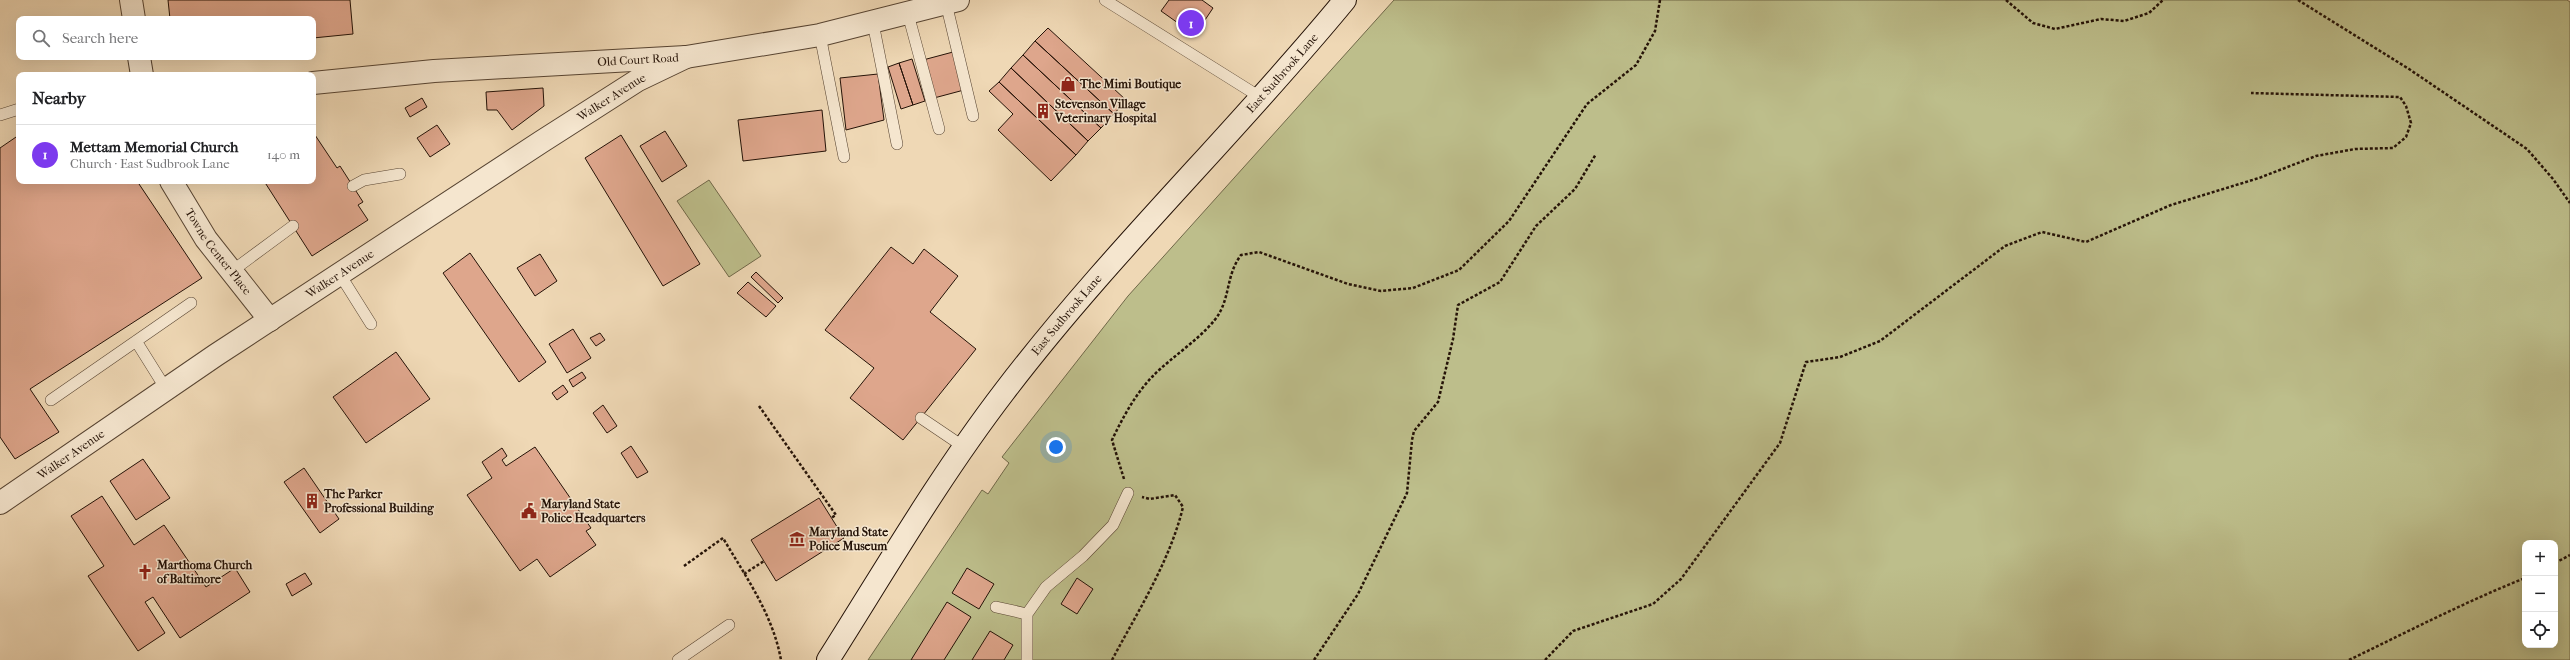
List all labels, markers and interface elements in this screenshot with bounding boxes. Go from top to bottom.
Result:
pin: 1 [1178,8,1204,38]
search box [16,16,316,60]
icon: search [30,27,52,49]
text: Search here [62,29,138,47]
street label: East Sudbrook Lane [1243,30,1321,116]
street label: Old Court Road [597,50,680,69]
street label: Walker Avenue [574,70,648,124]
shop icon: The Mimi Boutique [1059,75,1077,93]
place label: The Mimi Boutique [1079,77,1181,92]
text: Nearby [32,88,86,108]
place label: Stevenson Village Veterinary Hospital [1054,97,1157,126]
building icon: Stevenson Village Veterinary Hospital [1034,102,1052,120]
text: Mettam Memorial Church [70,138,238,156]
text: 1 [43,147,47,162]
text: 140 m [267,147,300,162]
text: Church · East Sudbrook Lane [70,156,230,171]
street label: Towne Center Place [182,206,254,298]
street label: Walker Avenue [303,246,377,302]
street label: East Sudbrook Lane [1028,272,1105,358]
street label: Walker Avenue [34,426,107,483]
your location [1046,437,1066,457]
place label: The Parker Professional Building [323,487,434,516]
building icon: The Parker Professional Building [303,492,321,510]
place label: Maryland State Police Headquarters [540,497,646,526]
public building icon: Maryland State Police Headquarters [520,502,538,520]
place label: Maryland State Police Museum [808,525,888,553]
museum icon: Maryland State Police Museum [788,530,806,548]
map controls [2522,540,2558,648]
button: + [2522,540,2558,576]
place label: Marthoma Church of Baltimore [156,558,253,586]
church icon: Marthoma Church of Baltimore [136,563,154,581]
button: − [2522,576,2558,612]
button: locate [2522,612,2558,648]

